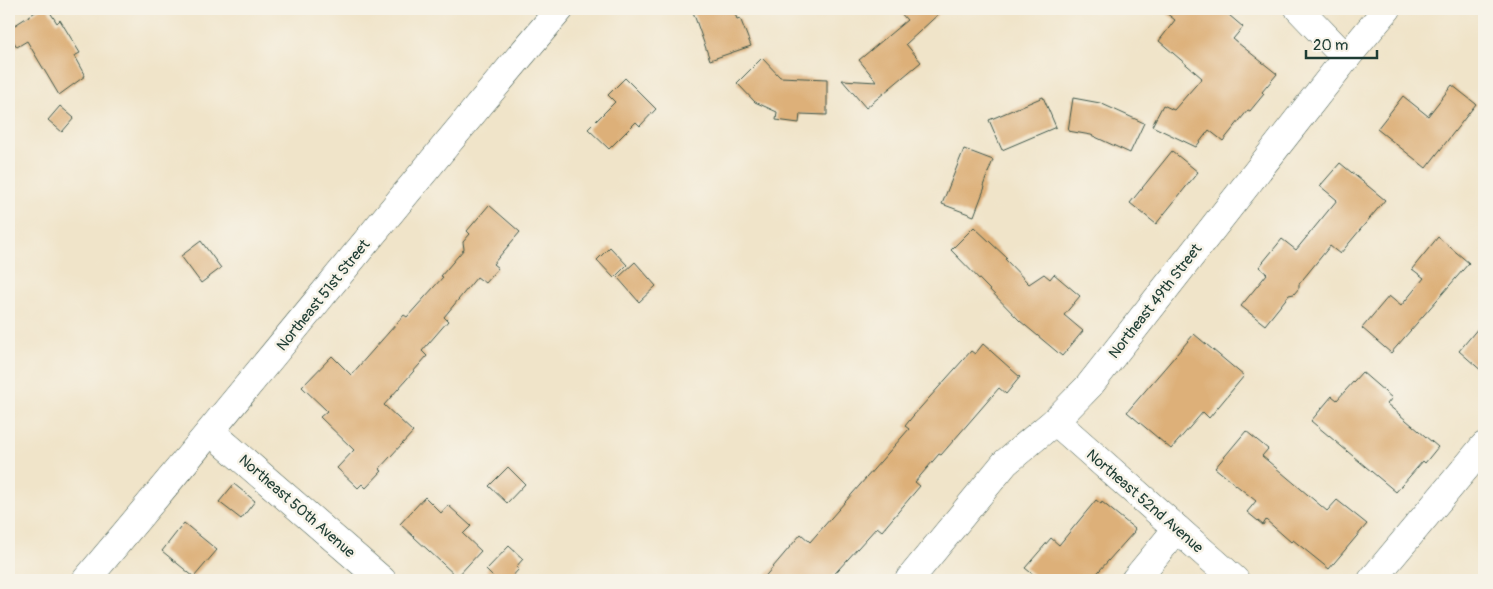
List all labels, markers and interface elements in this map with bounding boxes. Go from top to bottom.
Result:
scale bar [1306,28,1377,60]
text: 20 m [1313,36,1348,55]
street label: Northeast 51st Street [273,235,375,355]
street label: Northeast 49th Street [1105,239,1207,362]
street label: Northeast 52nd Avenue [1082,445,1207,558]
street label: Northeast 50th Avenue [235,451,359,562]

